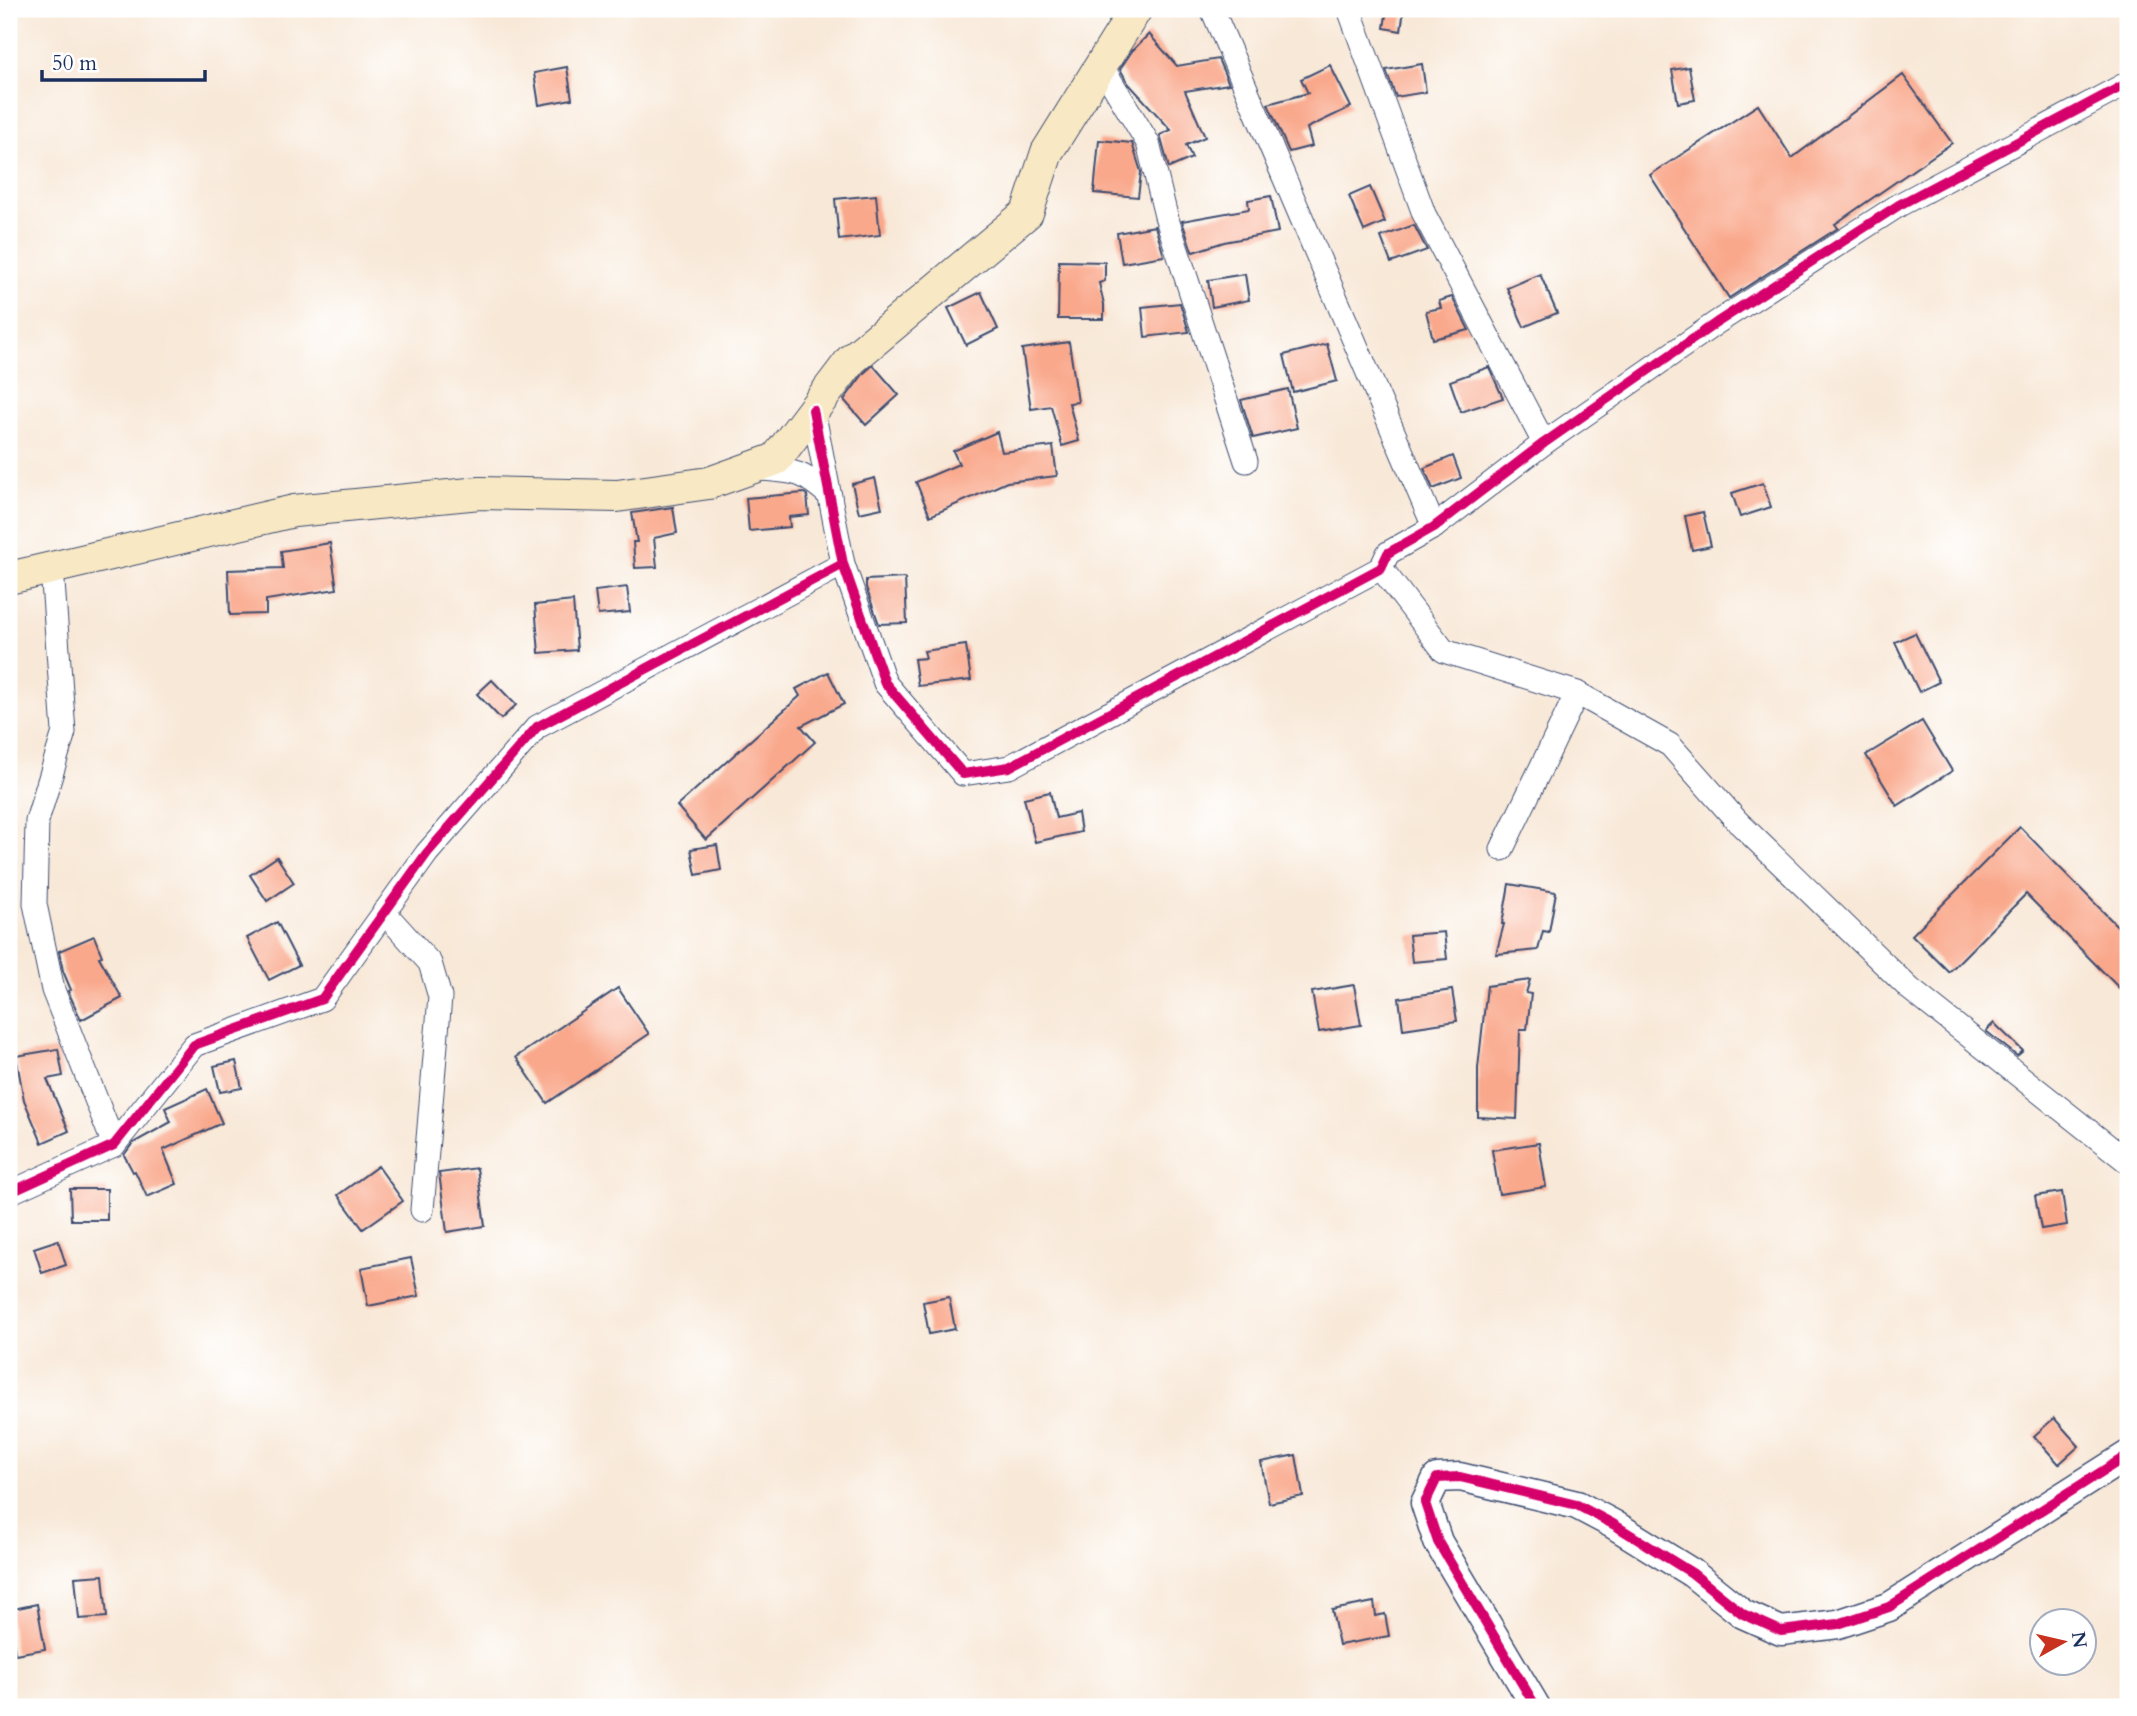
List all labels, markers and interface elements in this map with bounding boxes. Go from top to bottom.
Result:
scale bar [42,38,205,82]
text: 50 m [52,49,97,78]
north arrow [2028,1608,2098,1678]
text: N [2065,1630,2093,1650]

